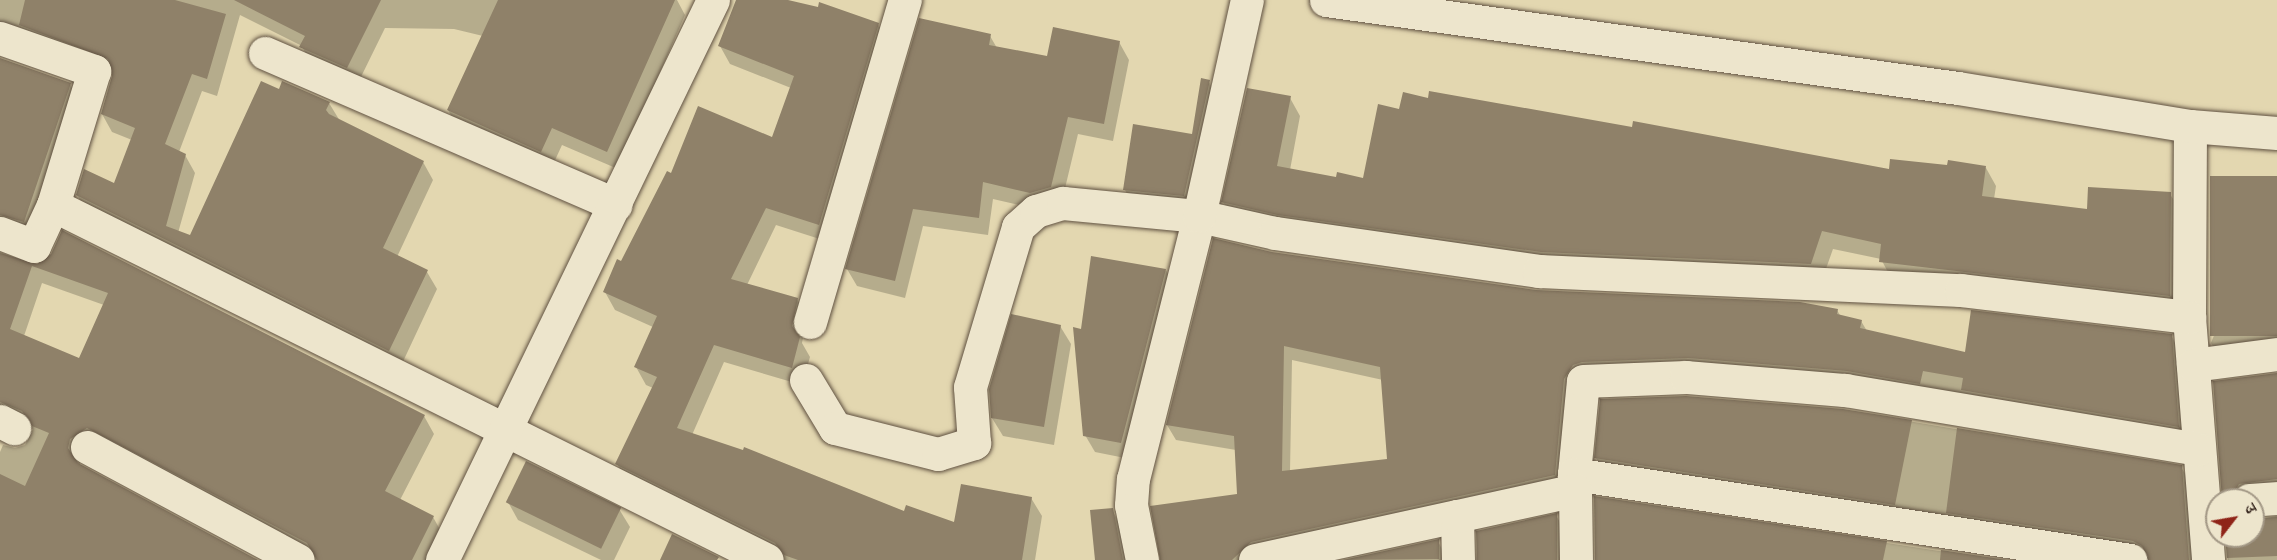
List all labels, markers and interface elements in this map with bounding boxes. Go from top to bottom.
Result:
north arrow [2205,488,2265,548]
text: उ [2237,500,2261,519]

